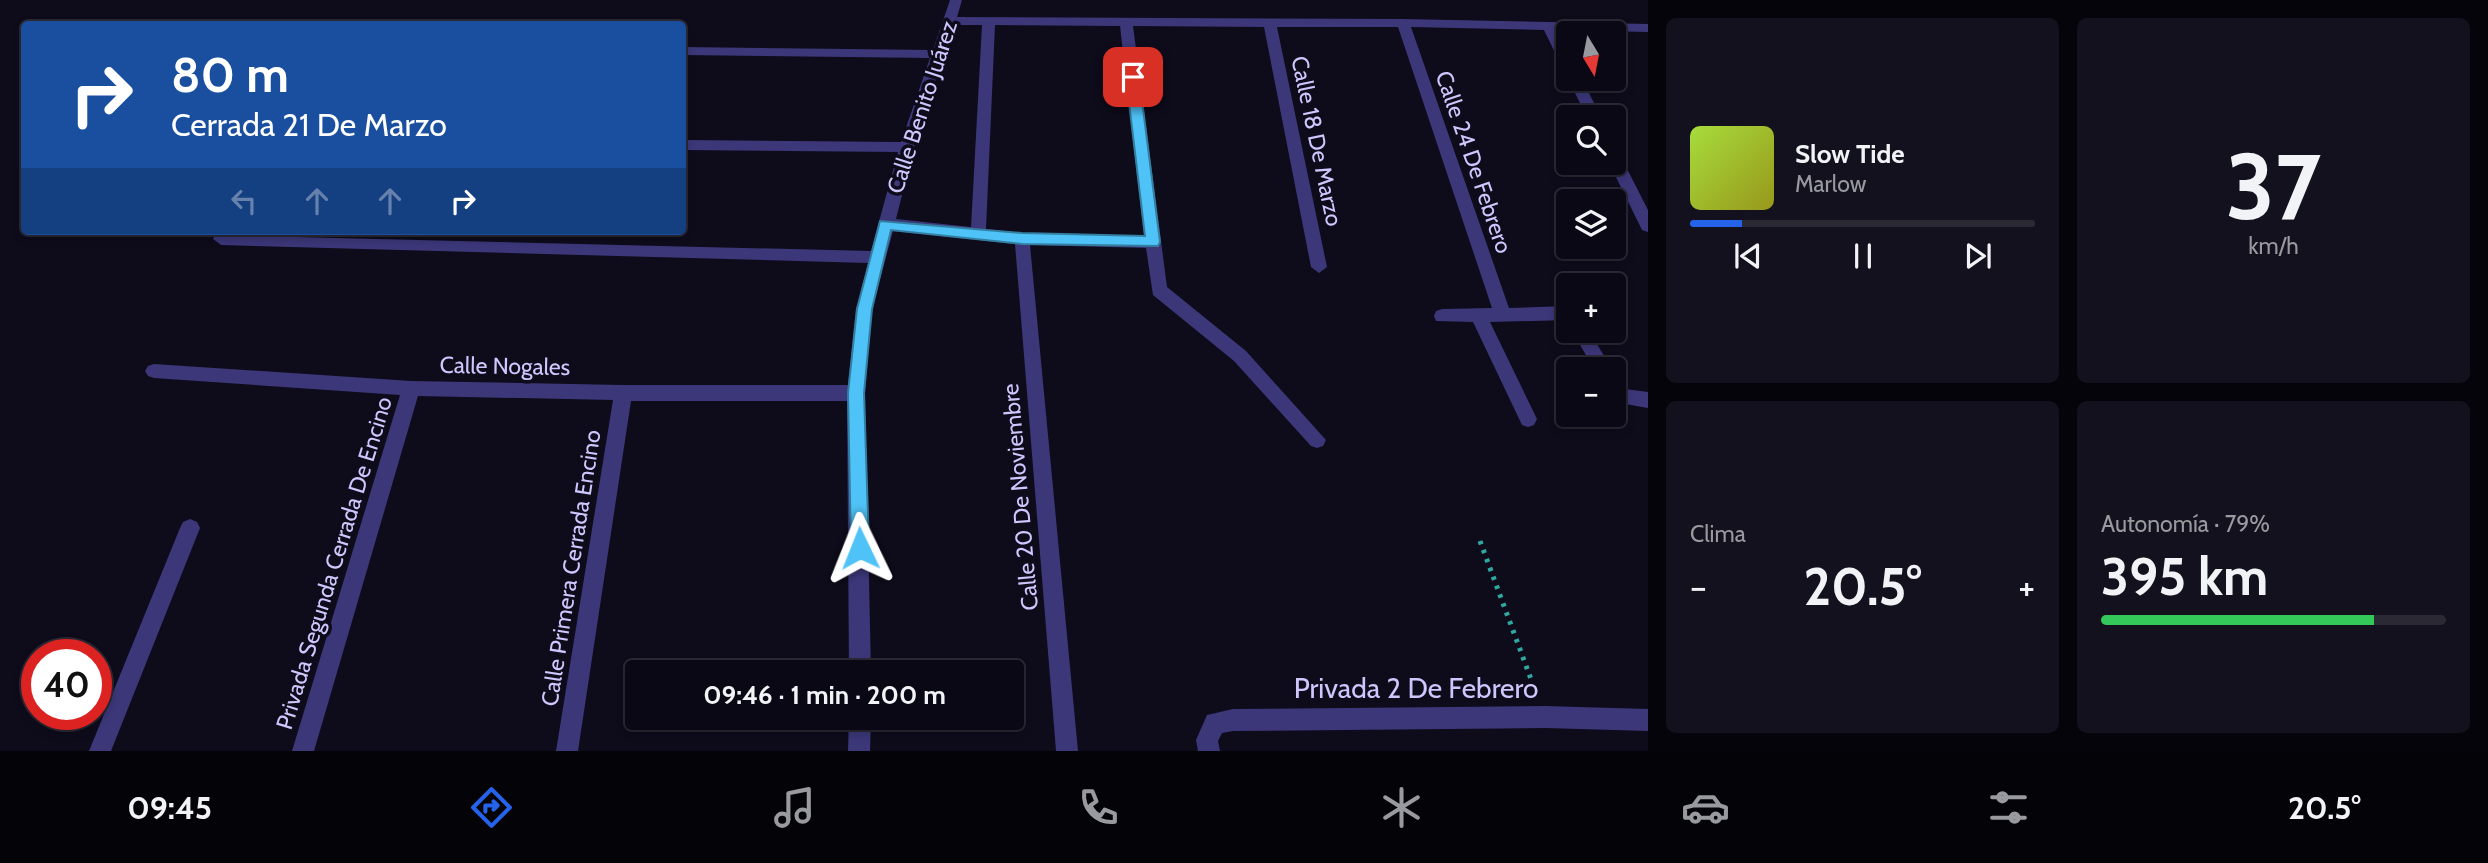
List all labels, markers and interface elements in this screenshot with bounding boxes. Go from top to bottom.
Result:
street label: Calle Benito Juárez [881,17,963,197]
north arrow [1556,21,1626,91]
map controls [1556,21,1626,427]
text: 80 m [171,45,289,104]
pin [1103,47,1163,107]
icon: right [56,49,147,140]
street label: Calle 18 De Marzo [1285,53,1349,229]
icon: arrive [1114,58,1152,96]
street label: Calle 24 De Febrero [1430,67,1518,257]
text: Cerrada 21 De Marzo [171,105,447,144]
button: search [1556,105,1626,175]
text: 37 [2226,131,2321,242]
text: Slow Tide [1795,138,1905,170]
text: Marlow [1795,170,1866,198]
icon: left [225,182,263,220]
icon: ahead [298,182,336,220]
icon: ahead [371,182,409,220]
icon: right [444,182,482,220]
button: layers [1556,189,1626,259]
text: km/h [2248,232,2299,260]
icon: previous [1729,237,1767,275]
icon: pause [1844,237,1882,275]
icon: next [1959,237,1997,275]
button: + [1556,273,1626,343]
street label: Calle Nogales [439,351,571,381]
button: − [1556,357,1626,427]
street label: Calle 20 De Noviembre [996,382,1044,612]
street label: Privada Segunda Cerrada De Encino [270,393,398,733]
street label: Calle Primera Cerrada Encino [535,428,607,708]
text: Autonomía · 79% [2101,510,2270,538]
position arrow [823,511,897,585]
text: Clima [1690,520,1746,548]
text: 395 km [2101,545,2268,608]
text: 20.5° [1803,555,1922,618]
text: − [1690,563,1707,610]
text: + [2018,563,2035,610]
speed limit sign: 40 [21,639,112,730]
street label: Privada 2 De Febrero [1294,671,1538,705]
text: 09:46 · 1 min · 200 m [703,679,946,711]
icon: directions [467,783,516,832]
icon: music [770,783,819,832]
icon: phone [1074,783,1123,832]
icon: climate [1377,783,1426,832]
icon: car [1681,783,1730,832]
icon: filters [1984,783,2033,832]
text: 09:45 [127,788,212,827]
text: 20.5° [2288,788,2361,827]

